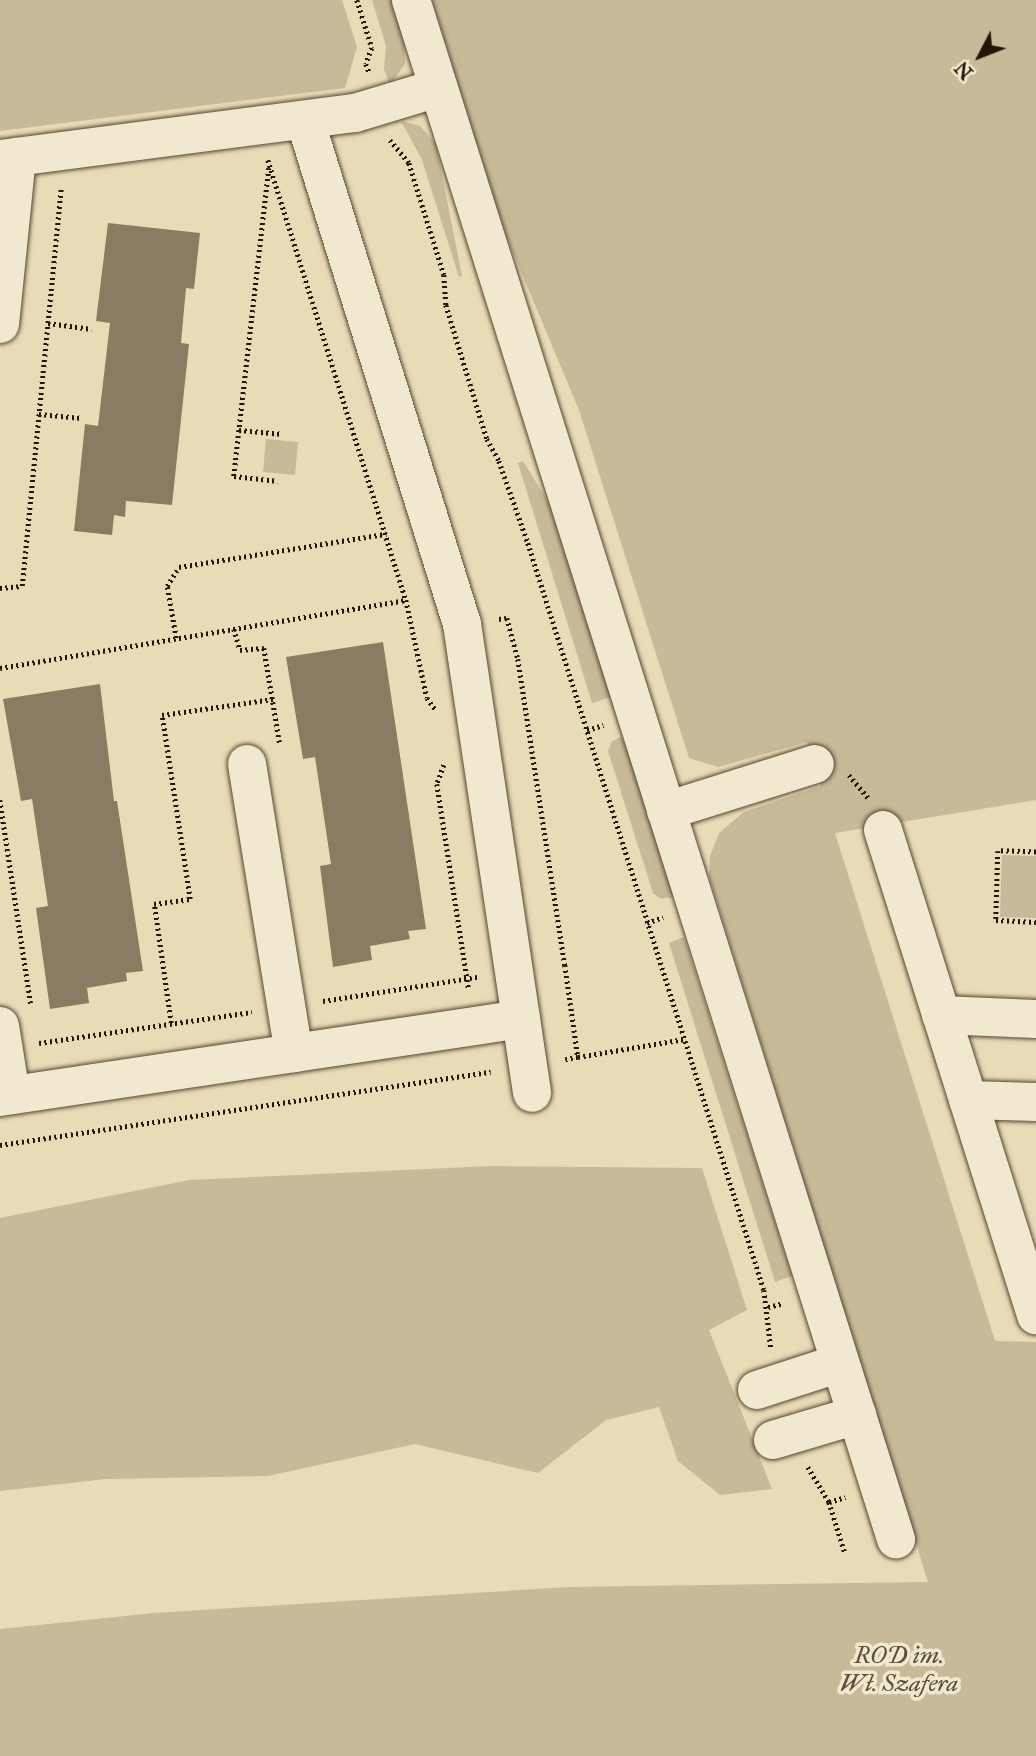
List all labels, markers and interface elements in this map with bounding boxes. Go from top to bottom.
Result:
north arrow [945,21,1015,91]
text: N [950,57,978,84]
park label: ROD im. Wł. Szafera [840,1642,958,1698]

